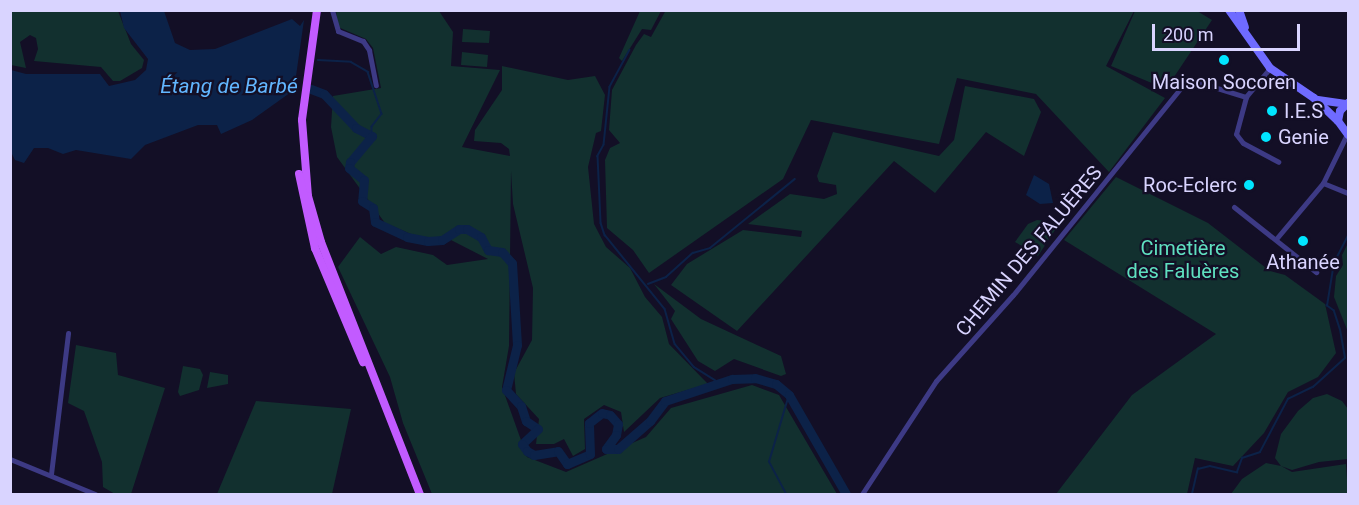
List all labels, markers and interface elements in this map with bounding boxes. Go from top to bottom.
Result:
scale bar [1155,12,1304,50]
text: 200 m [1163,24,1214,45]
marker: Maison Socoren [1217,53,1231,67]
place label: Maison Socoren [1152,70,1296,94]
water label: Étang de Barbé [160,73,298,99]
place label: I.E.S [1284,99,1323,123]
marker: I.E.S [1265,104,1279,118]
place label: Genie [1278,125,1329,149]
marker: Genie [1259,130,1273,144]
street label: CHEMIN DES FALUÈRES [951,161,1107,341]
place label: Roc-Eclerc [1143,173,1237,197]
marker: Roc-Eclerc [1242,178,1256,192]
marker: Athanée [1296,234,1310,248]
park label: Cimetière des Faluères [1127,237,1239,284]
place label: Athanée [1266,250,1340,274]

